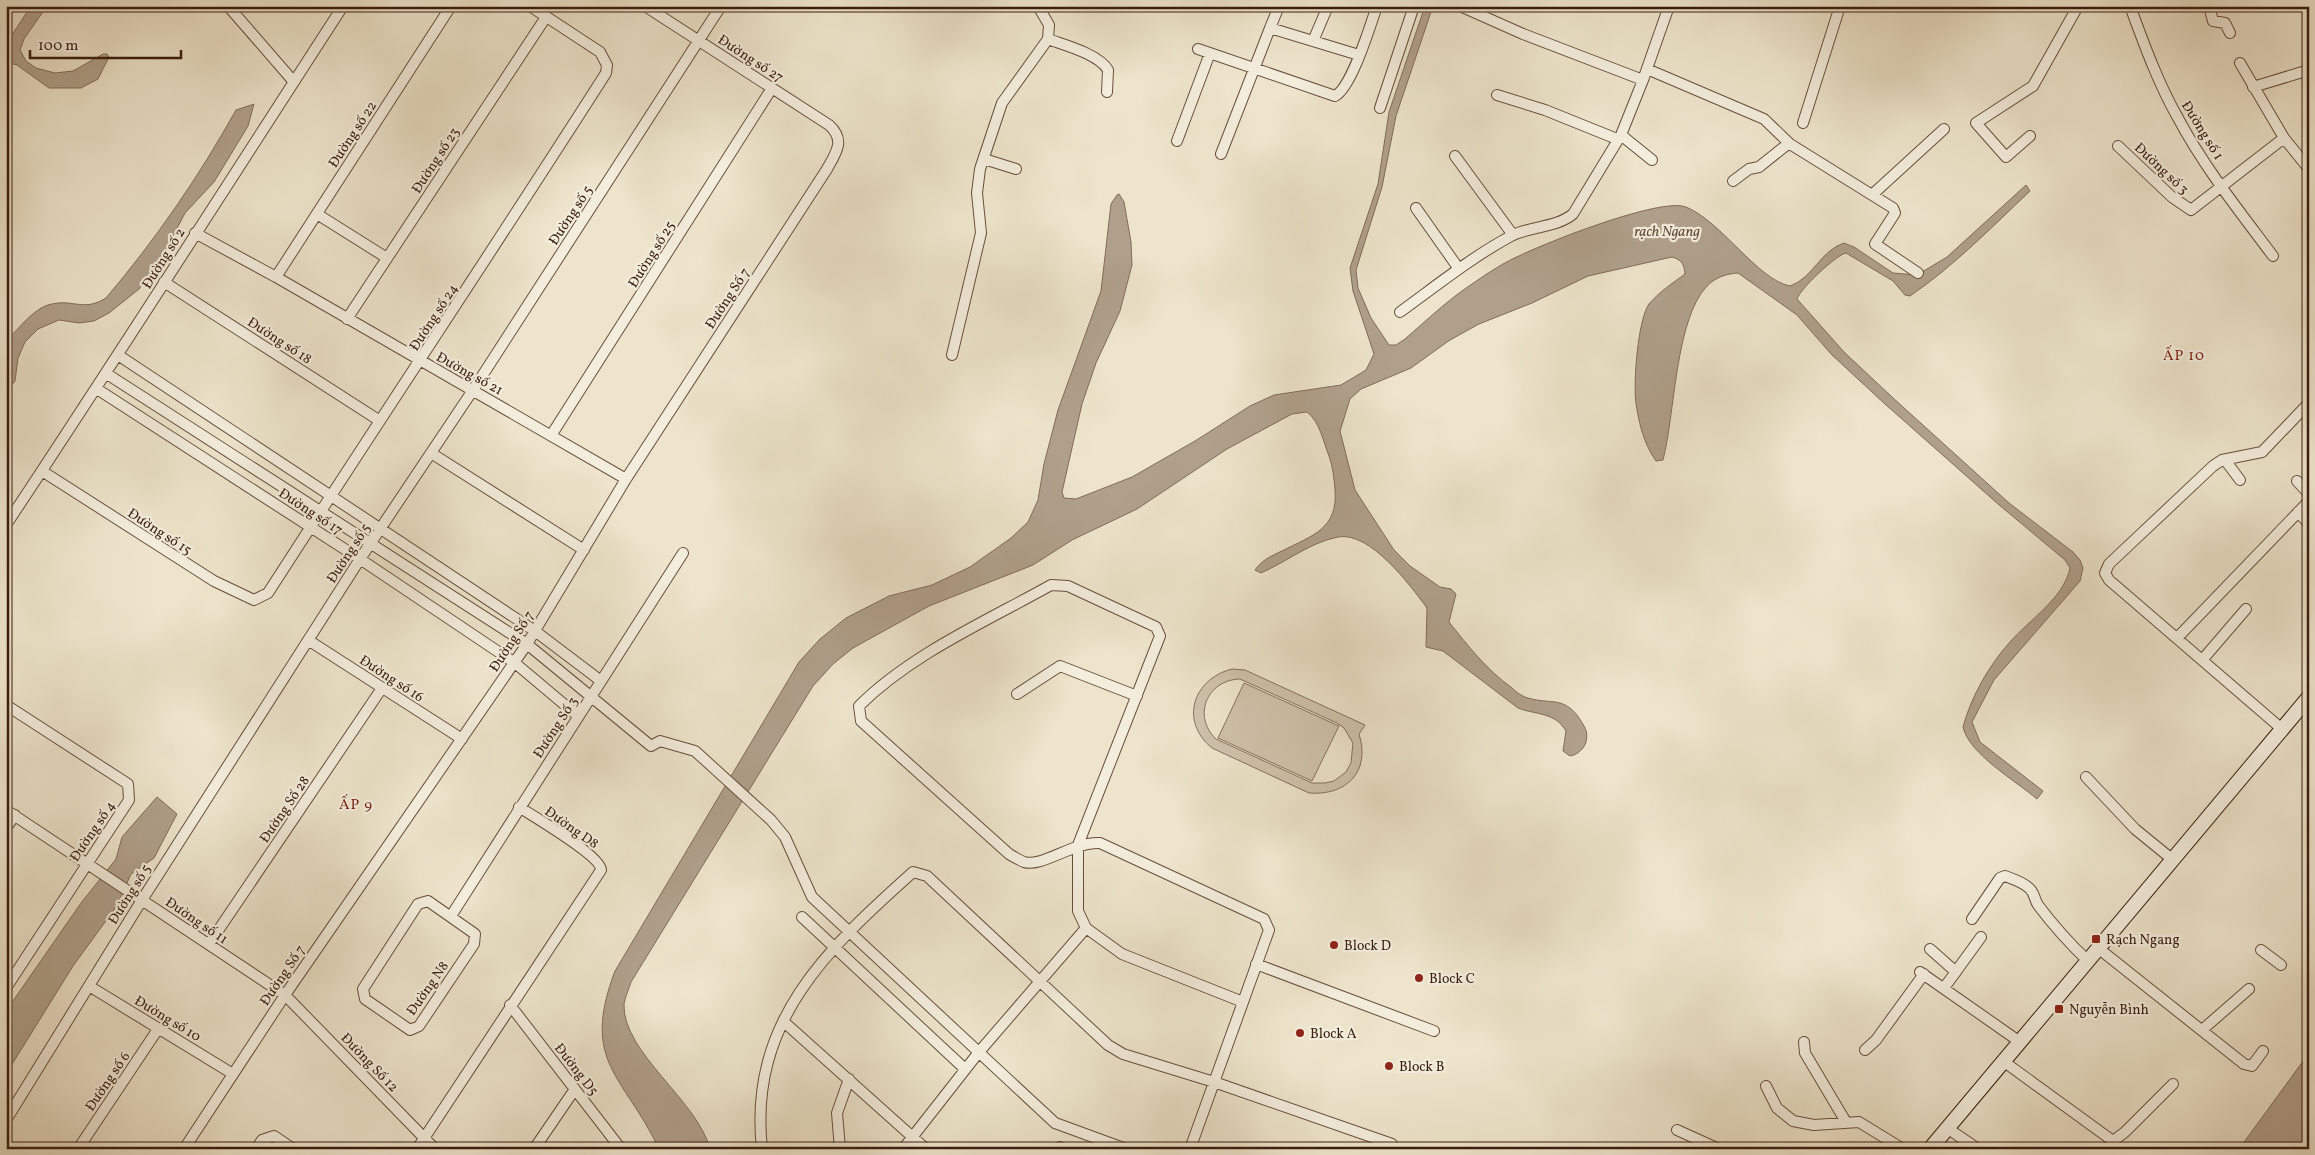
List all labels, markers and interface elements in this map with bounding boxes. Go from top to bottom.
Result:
scale bar [30,28,181,60]
street label: Đường số 27 [714,31,787,88]
text: 100 m [38,36,78,57]
street label: Đường số 22 [325,98,382,172]
street label: Đường số 1 [2176,98,2227,164]
street label: Đường số 23 [408,124,465,197]
street label: Đường số 3 [2130,139,2192,199]
street label: Đường số 5 [545,182,598,249]
street label: Đường số 25 [624,218,680,292]
water label: rạch Ngang [1634,222,1700,243]
street label: Đường số 2 [138,225,190,293]
street label: Đường Số 7 [701,264,755,333]
street label: Đường số 24 [406,281,463,355]
street label: Đường số 18 [243,313,315,369]
district label: ẤP 10 [2163,345,2205,367]
street label: Đường số 21 [432,348,506,401]
street label: Đường số 17 [274,484,346,540]
street label: Đường số 15 [123,504,195,560]
street label: Đường số 5 [323,520,376,587]
street label: Đường Số 7 [485,607,539,676]
street label: Đường số 16 [355,651,427,707]
street label: Đường Số 3 [529,693,583,762]
street label: Đường Số 28 [256,773,315,847]
district label: ẤP 9 [339,794,373,816]
street label: Đường số 4 [66,798,120,866]
street label: Đường D8 [540,803,602,854]
street label: Đường số 5 [104,861,156,928]
street label: Đường số 11 [161,893,231,949]
place label: Rạch Ngang [2106,931,2180,950]
marker: Rạch Ngang [2090,933,2102,945]
place label: Block D [1344,937,1391,956]
marker: Block D [1328,939,1340,951]
street label: Đường Số 7 [256,942,311,1010]
street label: Đường N8 [403,958,454,1020]
place label: Block C [1429,970,1475,989]
marker: Block C [1413,972,1425,984]
street label: Đường số 10 [130,992,204,1047]
place label: Nguyễn Bình [2069,1001,2149,1020]
marker: Nguyễn Bình [2053,1003,2065,1015]
place label: Block A [1310,1025,1357,1044]
marker: Block A [1294,1027,1306,1039]
street label: Đường Số 12 [336,1029,402,1097]
street label: Đường D5 [549,1040,602,1100]
street label: Đường số 6 [81,1048,135,1115]
place label: Block B [1399,1058,1444,1077]
marker: Block B [1383,1060,1395,1072]

